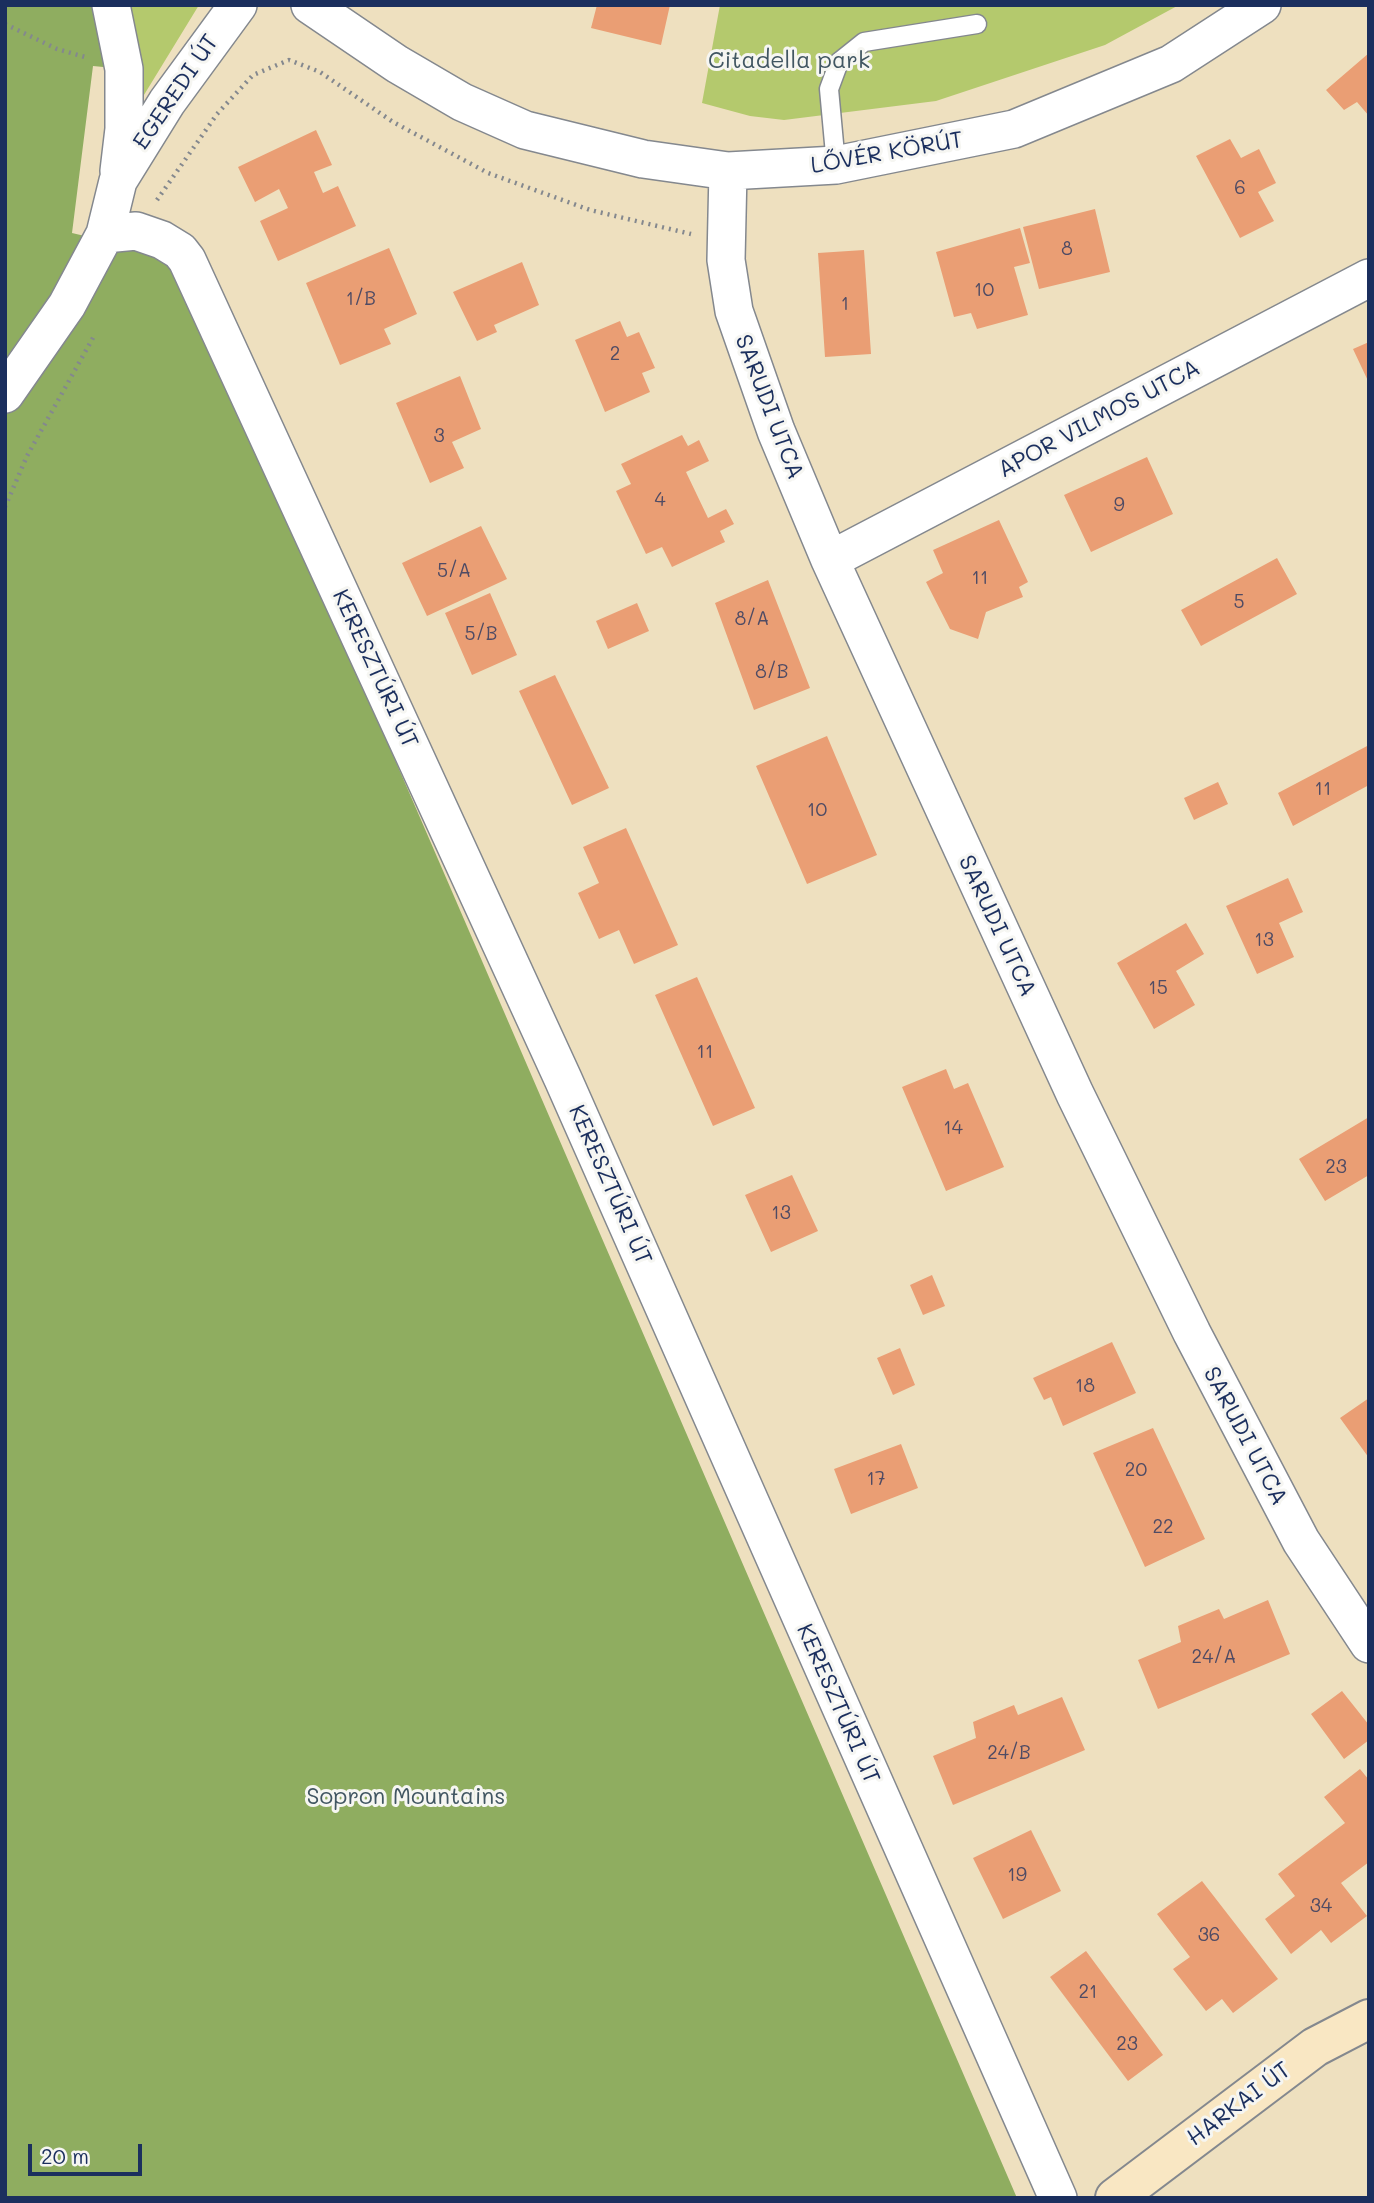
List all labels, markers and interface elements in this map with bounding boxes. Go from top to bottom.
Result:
street label: EGEREDI ÚT [127,29,225,155]
park label: Citadella park [708,47,870,75]
street label: LŐVÉR KÖRÚT [809,126,965,180]
house number: 6 [1234,177,1246,199]
house number: 8 [1061,238,1073,260]
house number: 10 [974,279,994,301]
house number: 1/B [346,288,376,310]
house number: 1 [841,293,849,315]
street label: SARUDI UTCA [729,331,809,483]
house number: 2 [610,343,620,365]
street label: APOR VILMOS UTCA [993,354,1205,484]
house number: 3 [433,425,445,447]
house number: 4 [654,489,666,511]
house number: 9 [1113,494,1125,516]
house number: 5/A [437,560,471,582]
house number: 11 [972,567,988,589]
street label: KERESZTÚRI ÚT [326,585,424,753]
house number: 5 [1233,591,1245,613]
house number: 8/A [735,608,769,630]
house number: 5/B [465,623,497,645]
house number: 8/B [755,661,789,683]
house number: 11 [1315,778,1331,800]
house number: 10 [807,799,827,821]
street label: SARUDI UTCA [952,851,1042,1001]
house number: 13 [1254,929,1274,951]
house number: 15 [1148,977,1168,999]
house number: 11 [697,1041,713,1063]
street label: KERESZTÚRI ÚT [562,1101,658,1269]
house number: 14 [943,1117,963,1139]
house number: 23 [1325,1156,1347,1178]
house number: 13 [771,1202,791,1224]
street label: SARUDI UTCA [1197,1362,1293,1510]
house number: 18 [1075,1375,1095,1397]
house number: 20 [1125,1459,1147,1481]
house number: 17 [866,1468,886,1490]
house number: 22 [1152,1516,1174,1538]
street label: KERESZTÚRI ÚT [790,1620,886,1788]
house number: 24/A [1192,1646,1236,1668]
house number: 24/B [987,1742,1031,1764]
park label: Sopron Mountains [307,1783,505,1811]
house number: 19 [1007,1864,1027,1886]
house number: 34 [1310,1895,1332,1917]
house number: 36 [1198,1924,1220,1946]
house number: 21 [1078,1981,1098,2003]
house number: 23 [1116,2033,1138,2055]
street label: HARKAI ÚT [1182,2056,1296,2152]
scale bar [32,2130,145,2174]
text: 20 m [41,2142,89,2169]

